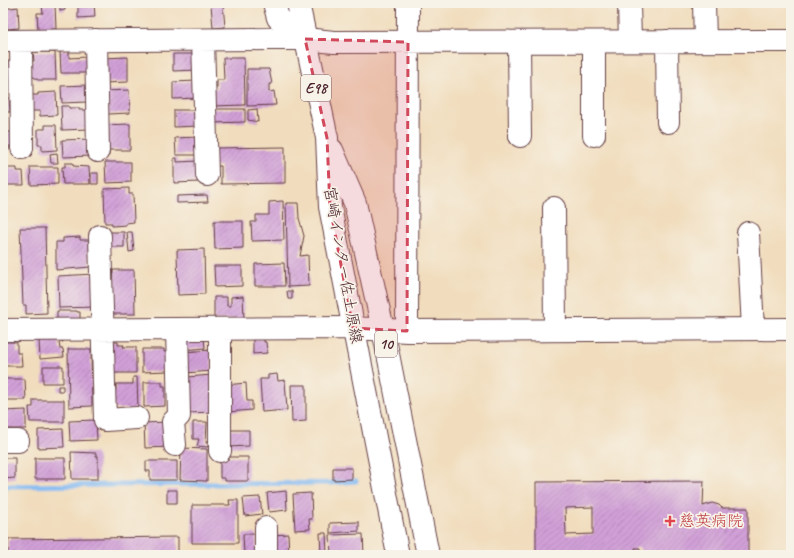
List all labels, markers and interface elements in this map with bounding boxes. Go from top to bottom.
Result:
road number: E98 [301,75,331,101]
street label: 宮崎インター佐土原線 [319,185,367,345]
road number: 10 [375,331,397,357]
place label: 慈英病院 [679,511,743,531]
marker: 慈英病院 [664,515,676,527]

